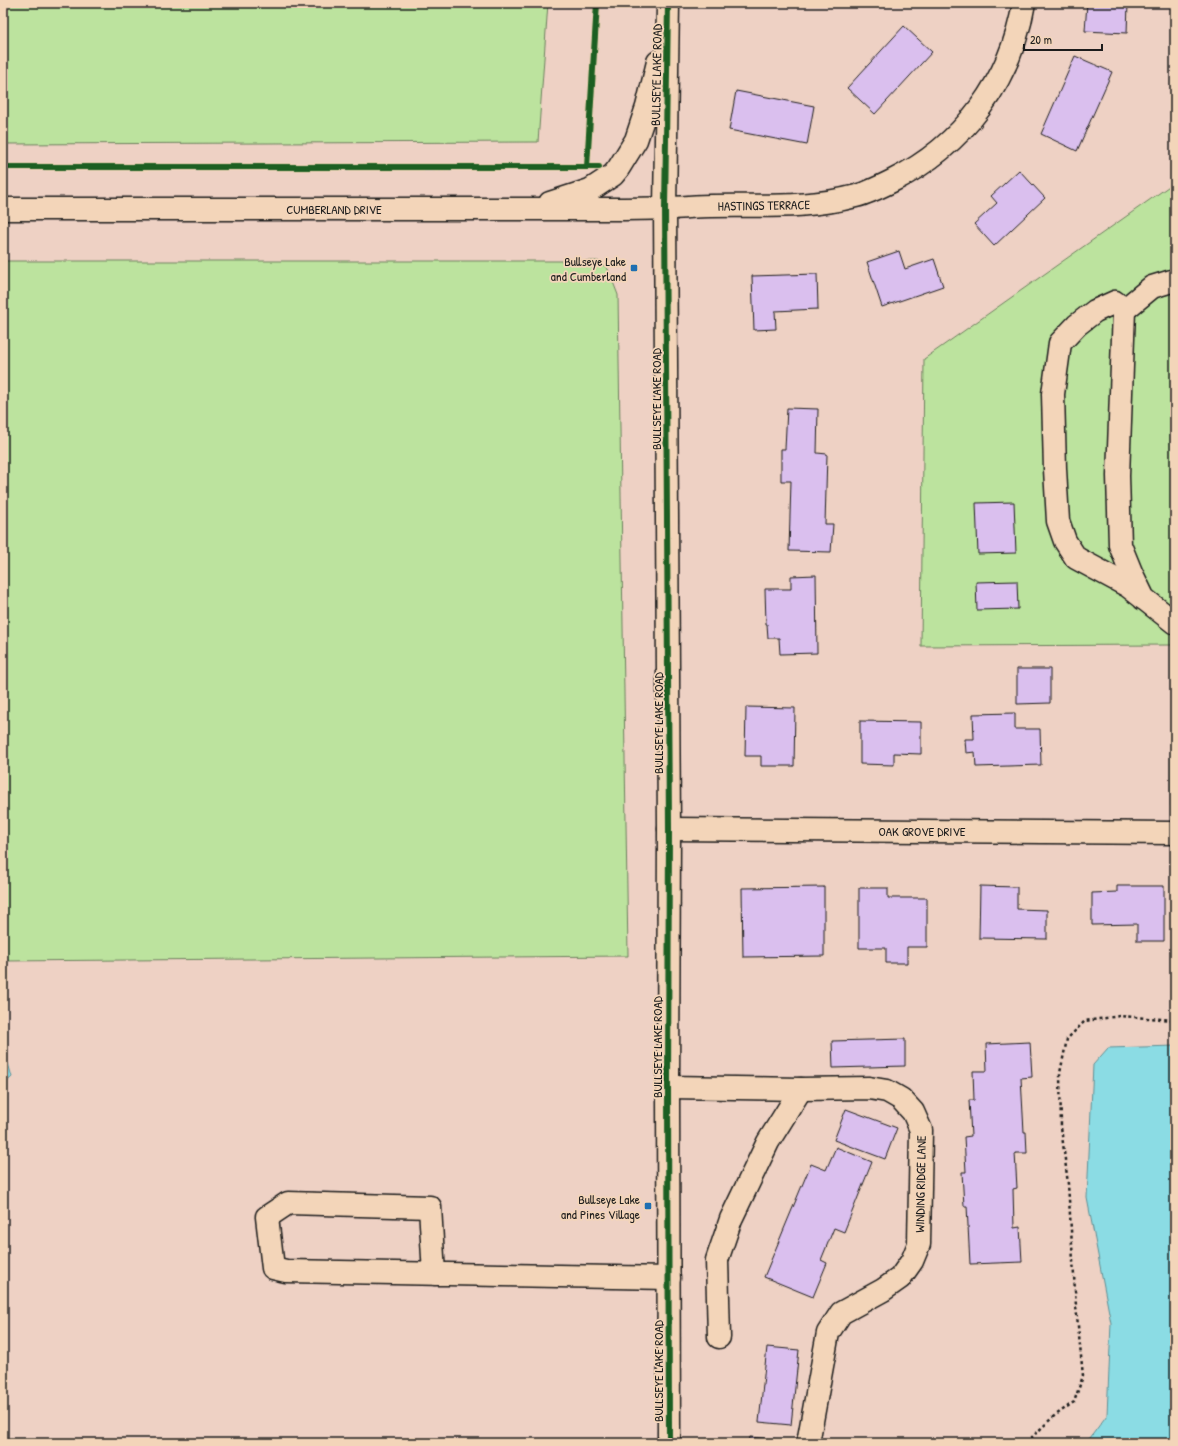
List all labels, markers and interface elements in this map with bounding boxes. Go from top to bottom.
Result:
street label: BULLSEYE LAKE ROAD [646,23,666,126]
scale bar [1024,26,1102,52]
text: 20 m [1030,31,1052,48]
street label: HASTINGS TERRACE [718,195,811,215]
street label: CUMBERLAND DRIVE [286,200,382,218]
place label: Bullseye Lake and Cumberland [551,252,626,285]
marker: Bullseye Lake and Cumberland [629,263,639,273]
street label: BULLSEYE LAKE ROAD [647,347,665,450]
street label: BULLSEYE LAKE ROAD [649,671,667,774]
street label: OAK GROVE DRIVE [879,822,966,840]
street label: BULLSEYE LAKE ROAD [648,995,666,1098]
street label: WINDING RIDGE LANE [910,1135,930,1233]
place label: Bullseye Lake and Pines Village [561,1190,640,1223]
marker: Bullseye Lake and Pines Village [643,1201,653,1211]
street label: BULLSEYE LAKE ROAD [649,1319,667,1422]

